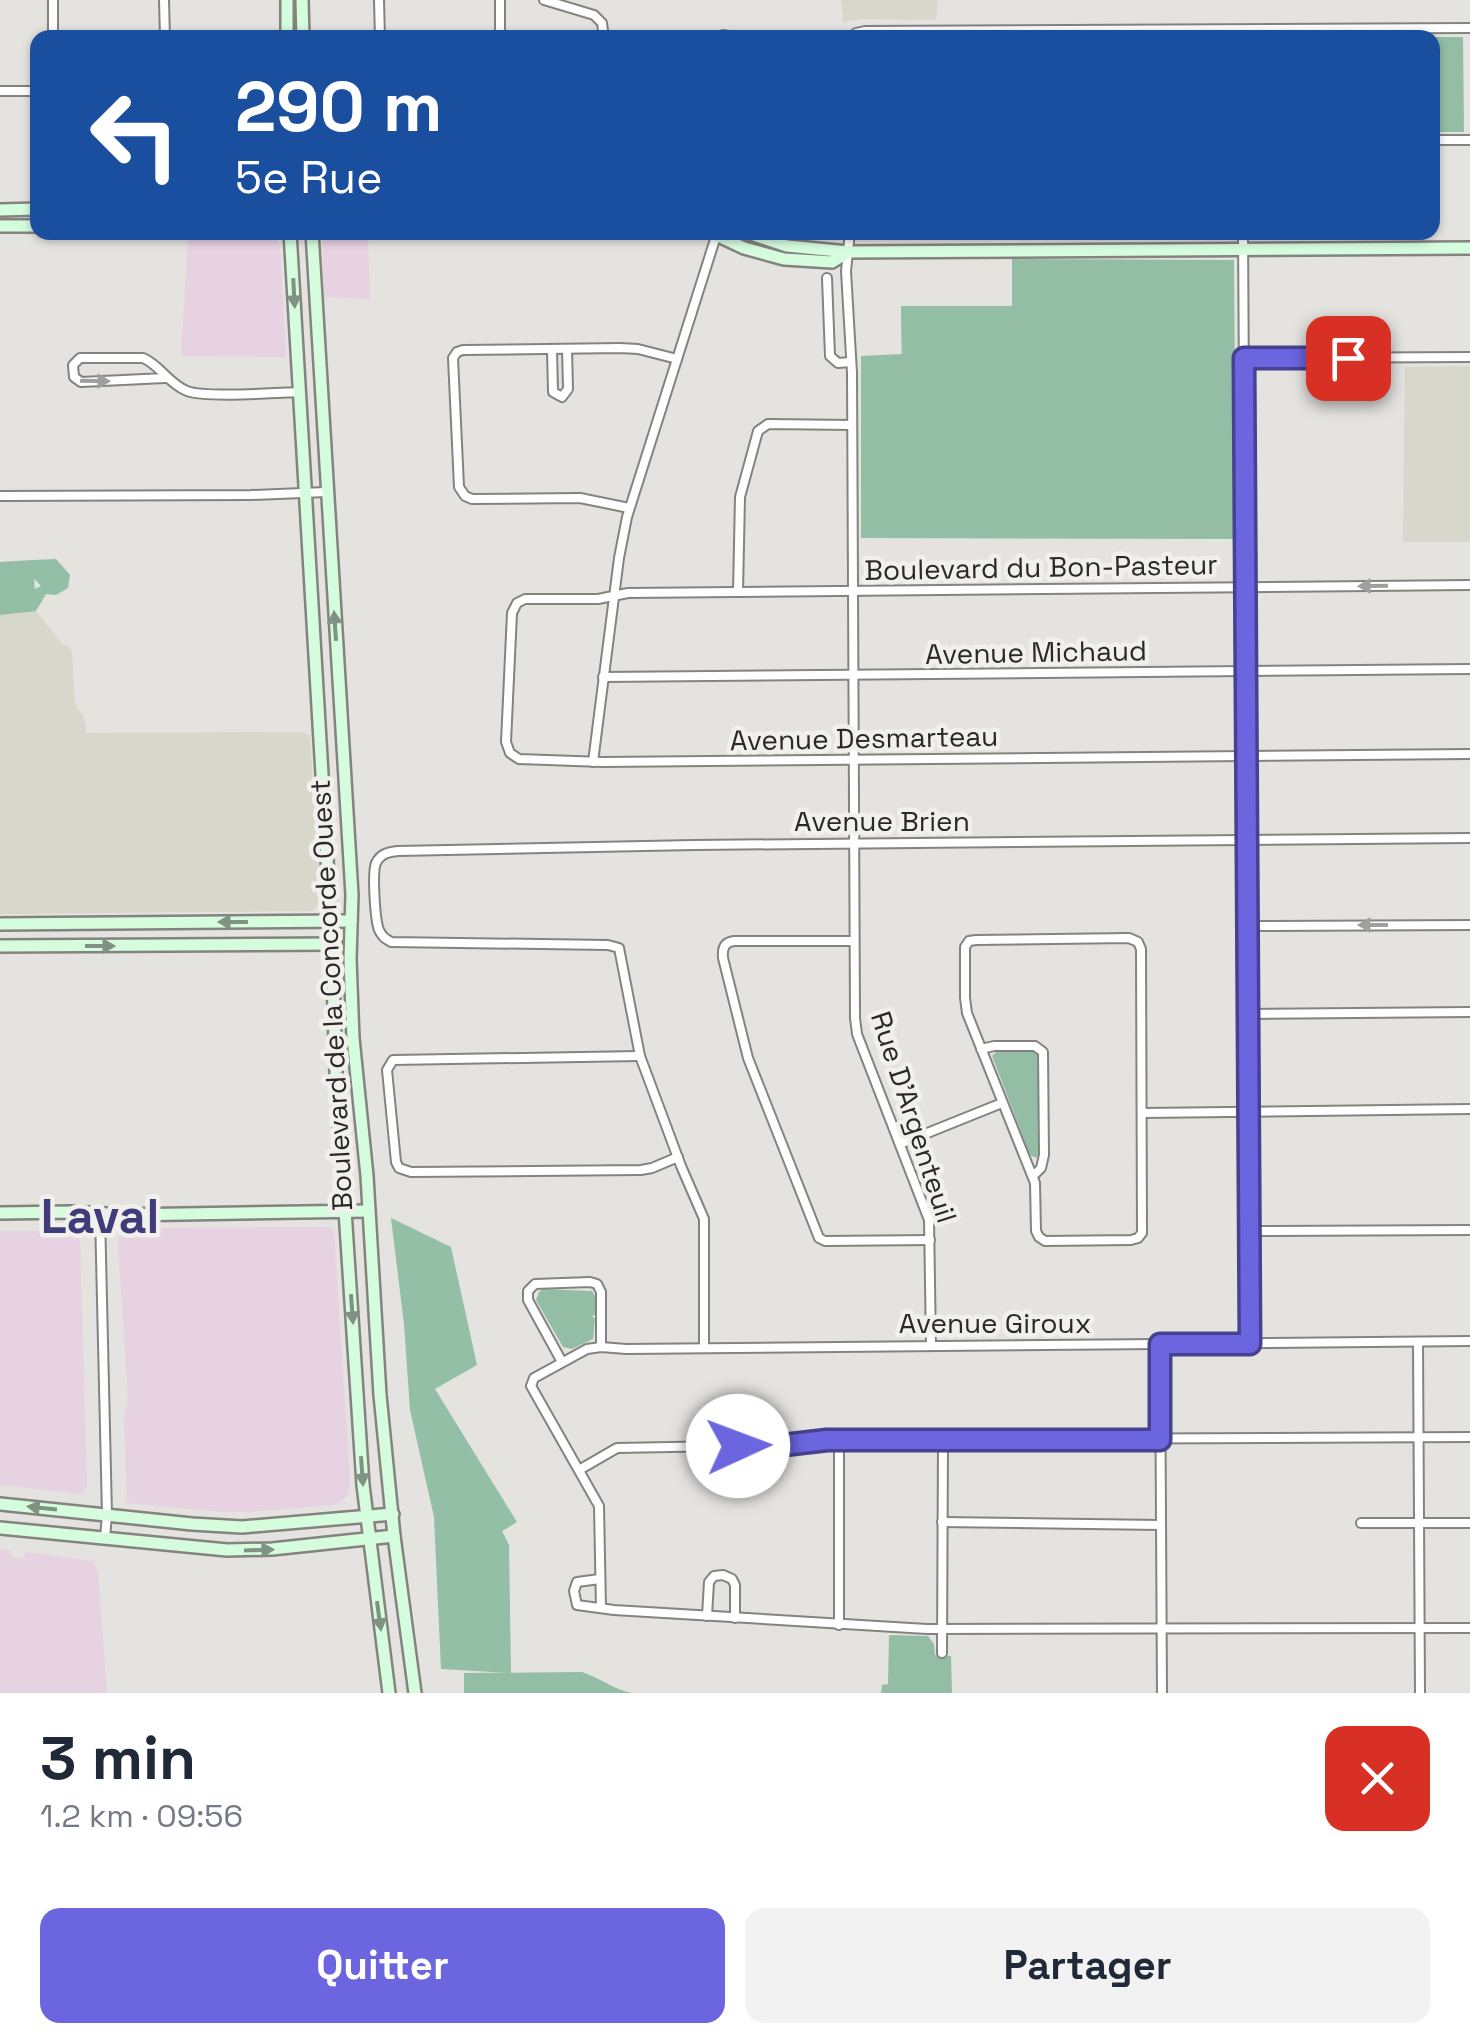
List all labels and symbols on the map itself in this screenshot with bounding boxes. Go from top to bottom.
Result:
one-way arrow [286,278,302,310]
pin [1306,316,1391,401]
one-way arrow [79,373,111,389]
street label: Boulevard du Bon-Pasteur [864,546,1218,588]
one-way arrow [1356,579,1388,595]
one-way arrow [327,610,343,642]
street label: Avenue Michaud [925,632,1147,672]
street label: Avenue Desmarteau [729,718,999,758]
street label: Boulevard de la Concorde Ouest [302,778,360,1212]
street label: Avenue Brien [794,803,970,839]
one-way arrow [216,915,248,931]
one-way arrow [1356,918,1388,934]
one-way arrow [84,938,116,954]
street label: Rue D'Argenteuil [863,1007,965,1227]
district label: Laval [41,1186,159,1247]
one-way arrow [344,1293,360,1325]
street label: Avenue Giroux [899,1305,1091,1341]
position arrow [686,1394,790,1498]
one-way arrow [354,1455,370,1487]
one-way arrow [26,1500,58,1516]
one-way arrow [243,1541,275,1557]
one-way arrow [371,1601,387,1632]

